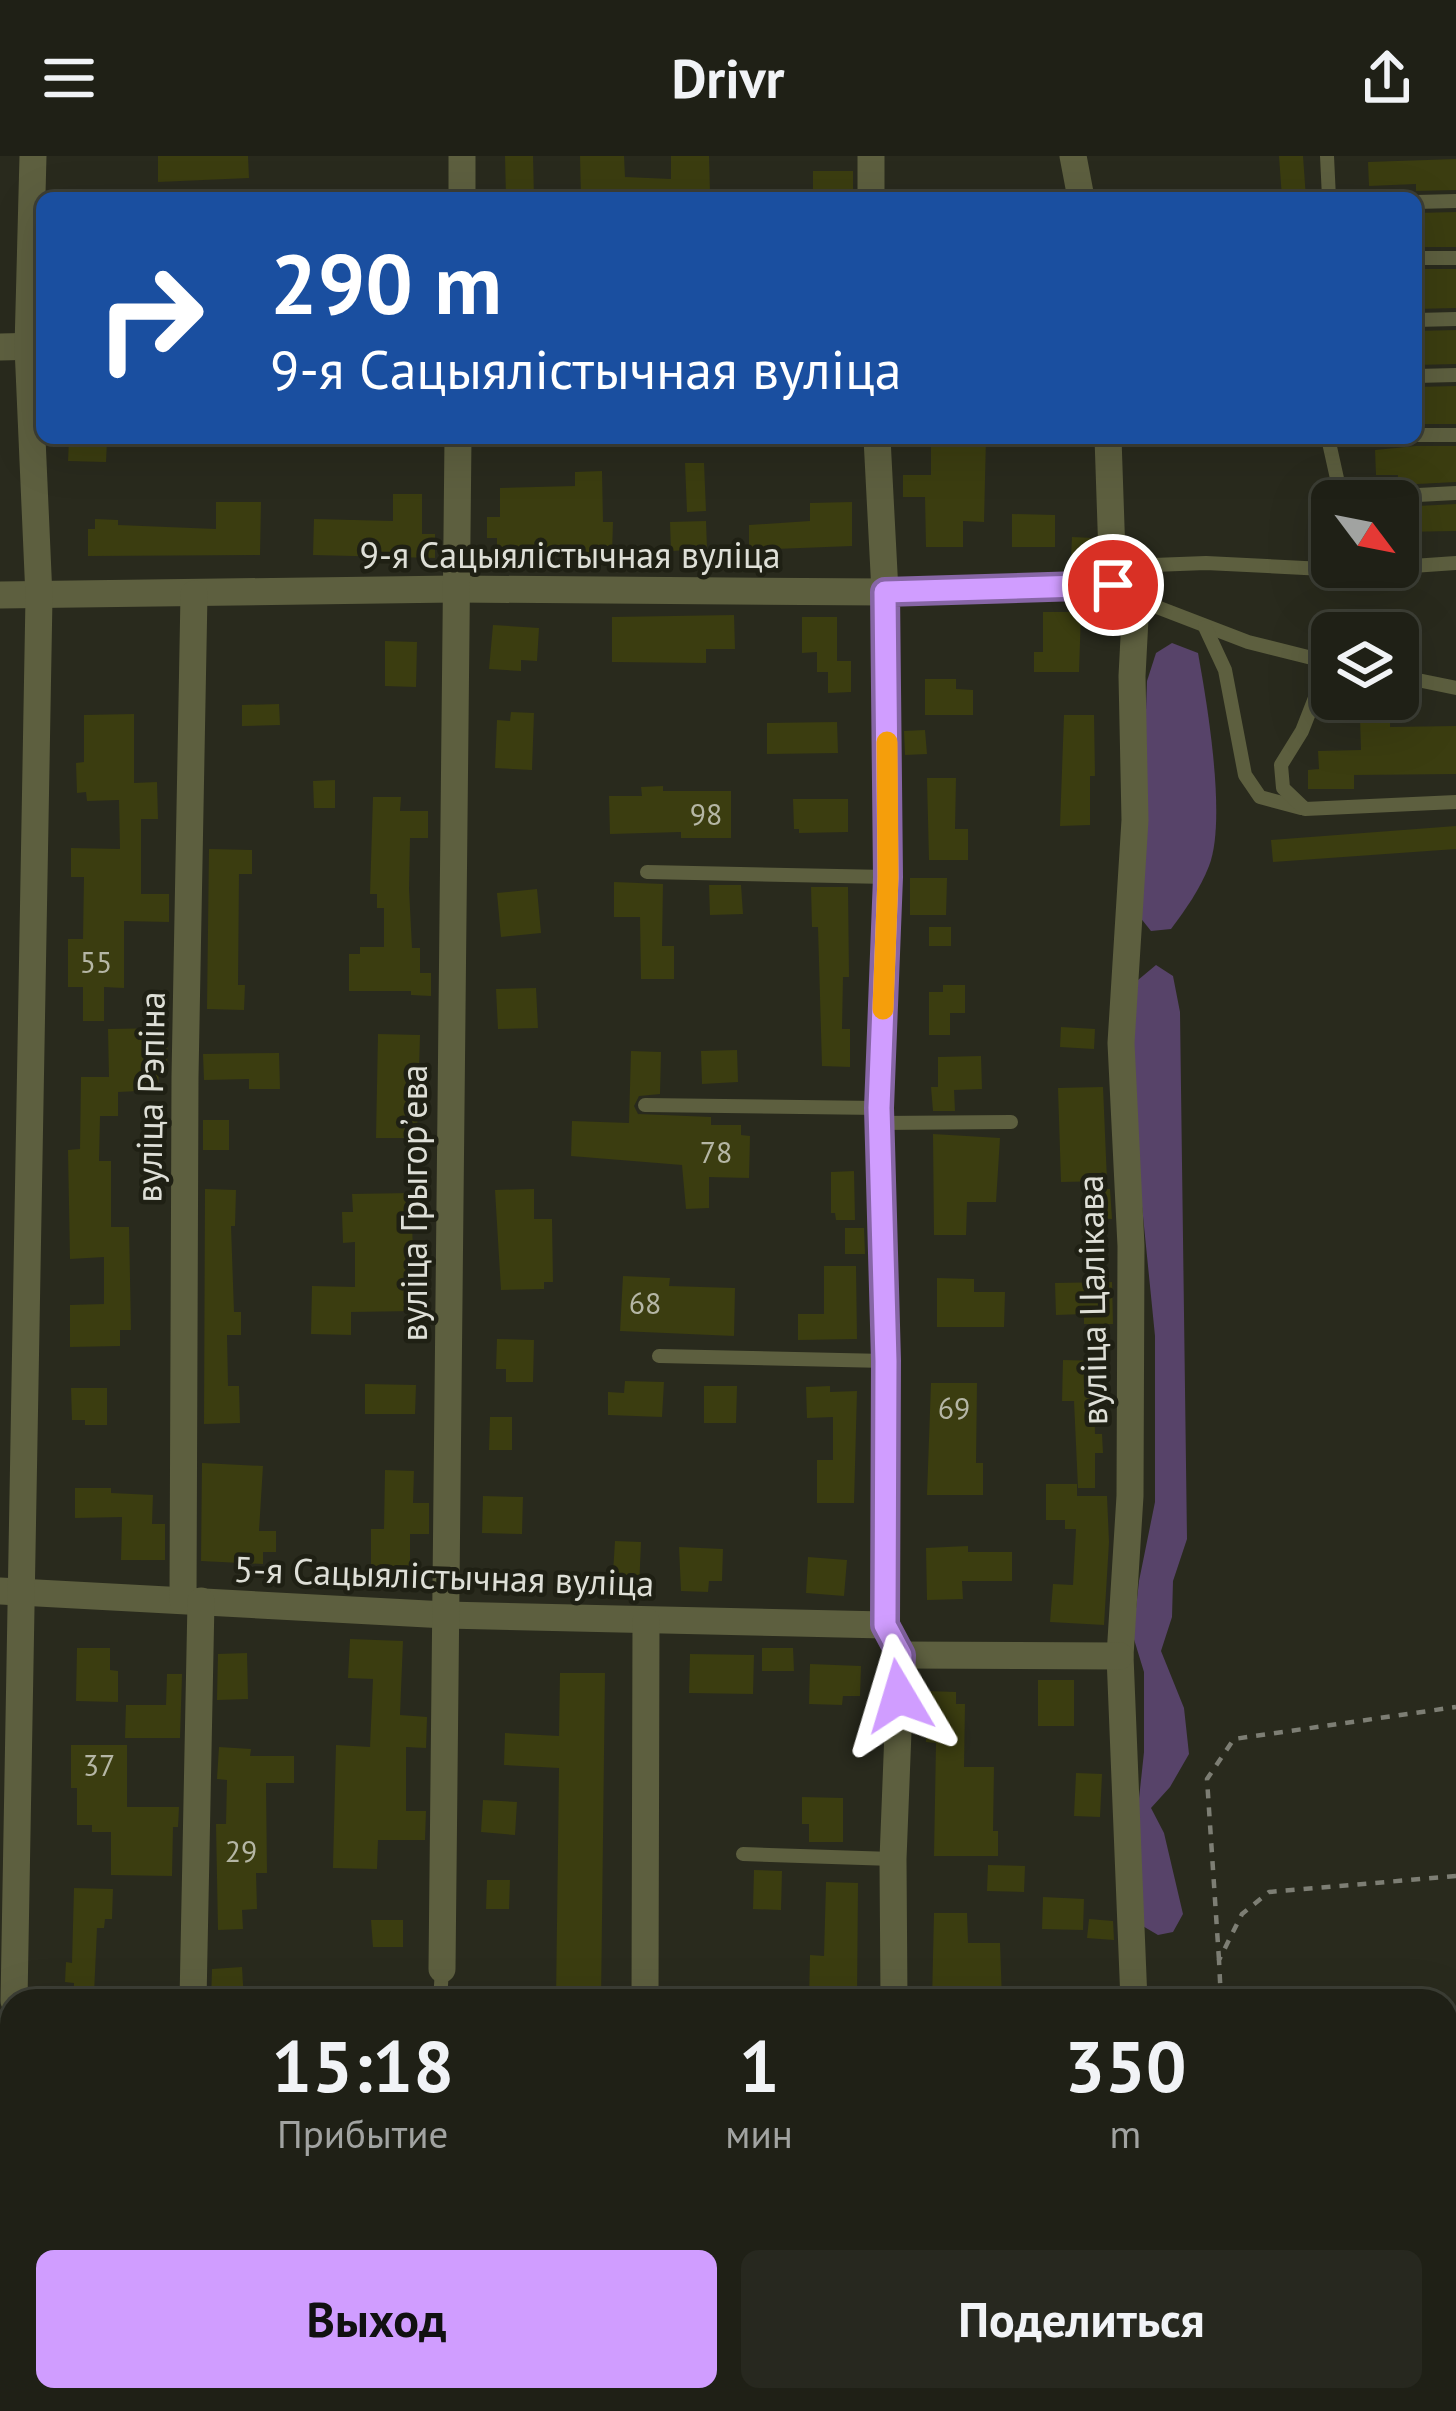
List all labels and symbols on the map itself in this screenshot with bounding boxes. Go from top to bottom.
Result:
north arrow [1311,480,1419,588]
street label: 9-я Сацыялістычная вуліца [359,531,781,578]
pin [1062,534,1164,636]
house number: 98 [690,794,722,833]
house number: 55 [80,942,112,981]
street label: вуліца Рэпіна [124,991,175,1203]
street label: вуліца Грыгорʼева [390,1065,437,1341]
house number: 78 [700,1132,732,1171]
street label: вуліца Цалікава [1066,1174,1117,1426]
house number: 68 [629,1283,661,1322]
house number: 69 [938,1388,970,1427]
street label: 5-я Сацыялістычная вуліца [233,1545,655,1606]
position arrow [836,1633,962,1759]
house number: 37 [83,1745,115,1784]
house number: 29 [225,1831,257,1870]

